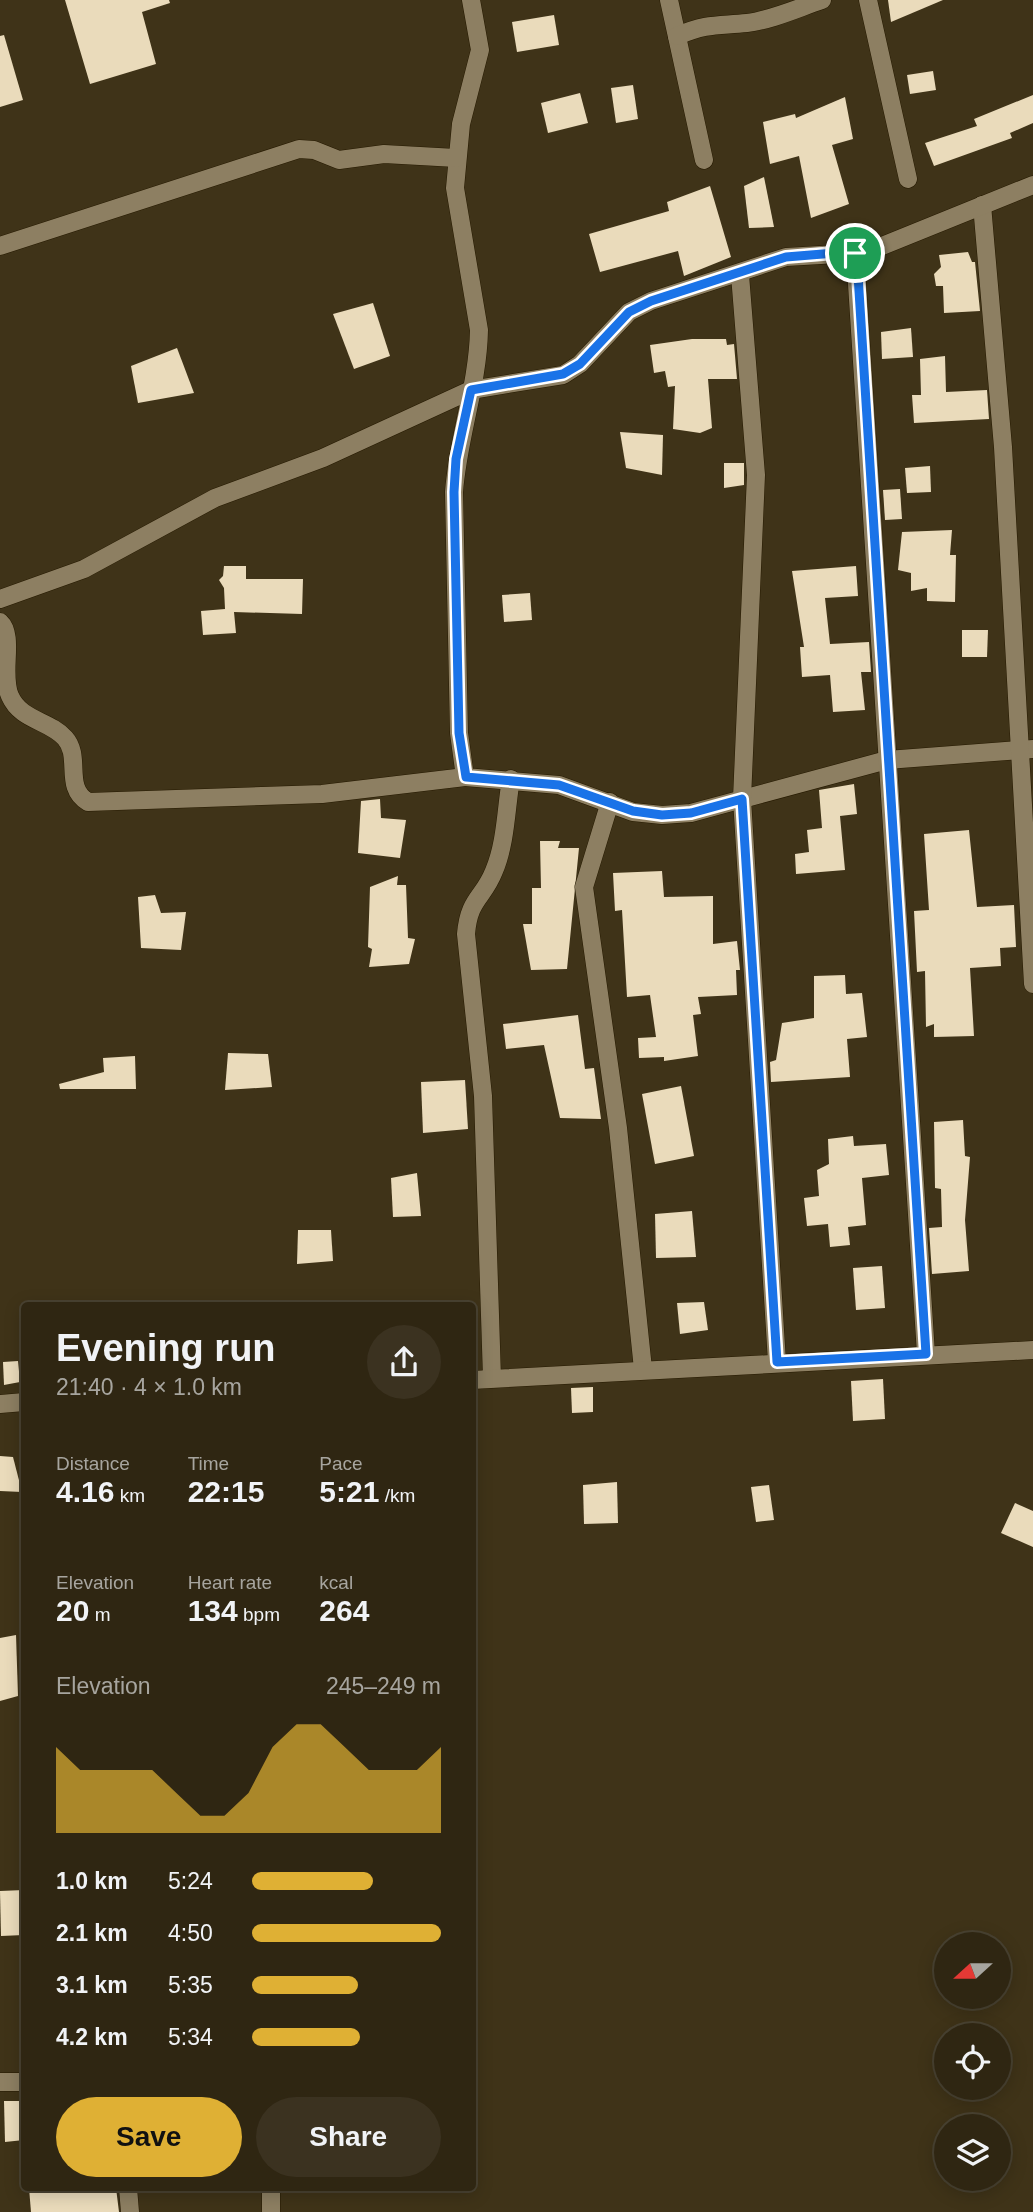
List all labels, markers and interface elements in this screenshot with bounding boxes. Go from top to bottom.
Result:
pin [825,223,885,283]
icon: arrive [836,234,874,272]
button: share [367,1325,441,1399]
text: Evening run [56,1327,276,1369]
text: 21:40 · 4 × 1.0 km [56,1374,242,1400]
text: Distance [56,1453,130,1474]
text: Time [188,1453,229,1474]
text: Pace [319,1453,363,1474]
text: 4.16 [56,1475,114,1508]
text: 22:15 [188,1475,264,1508]
text: 5:21 [319,1475,379,1508]
text: km [114,1485,145,1506]
text: /km [379,1485,415,1506]
text: Elevation [56,1572,134,1593]
text: Heart rate [188,1572,272,1593]
text: kcal [319,1572,353,1593]
text: 20 [56,1594,89,1627]
text: 134 [188,1594,238,1627]
text: 264 [319,1594,369,1627]
text: m [89,1604,110,1625]
text: bpm [238,1604,280,1625]
text: Elevation [56,1673,151,1699]
text: 245–249 m [326,1673,441,1699]
text: 1.0 km [56,1868,128,1894]
text: 5:24 [168,1868,213,1894]
text: 2.1 km [56,1920,128,1946]
text: 4:50 [168,1920,213,1946]
north arrow [934,1932,1012,2009]
map controls [934,1932,1011,2191]
text: 3.1 km [56,1972,128,1998]
text: 5:35 [168,1972,213,1998]
button: locate [934,2023,1011,2100]
text: 4.2 km [56,2024,128,2050]
text: 5:34 [168,2024,213,2050]
button: Save [56,2097,242,2177]
button: Share [256,2097,441,2177]
button: layers [934,2114,1011,2191]

